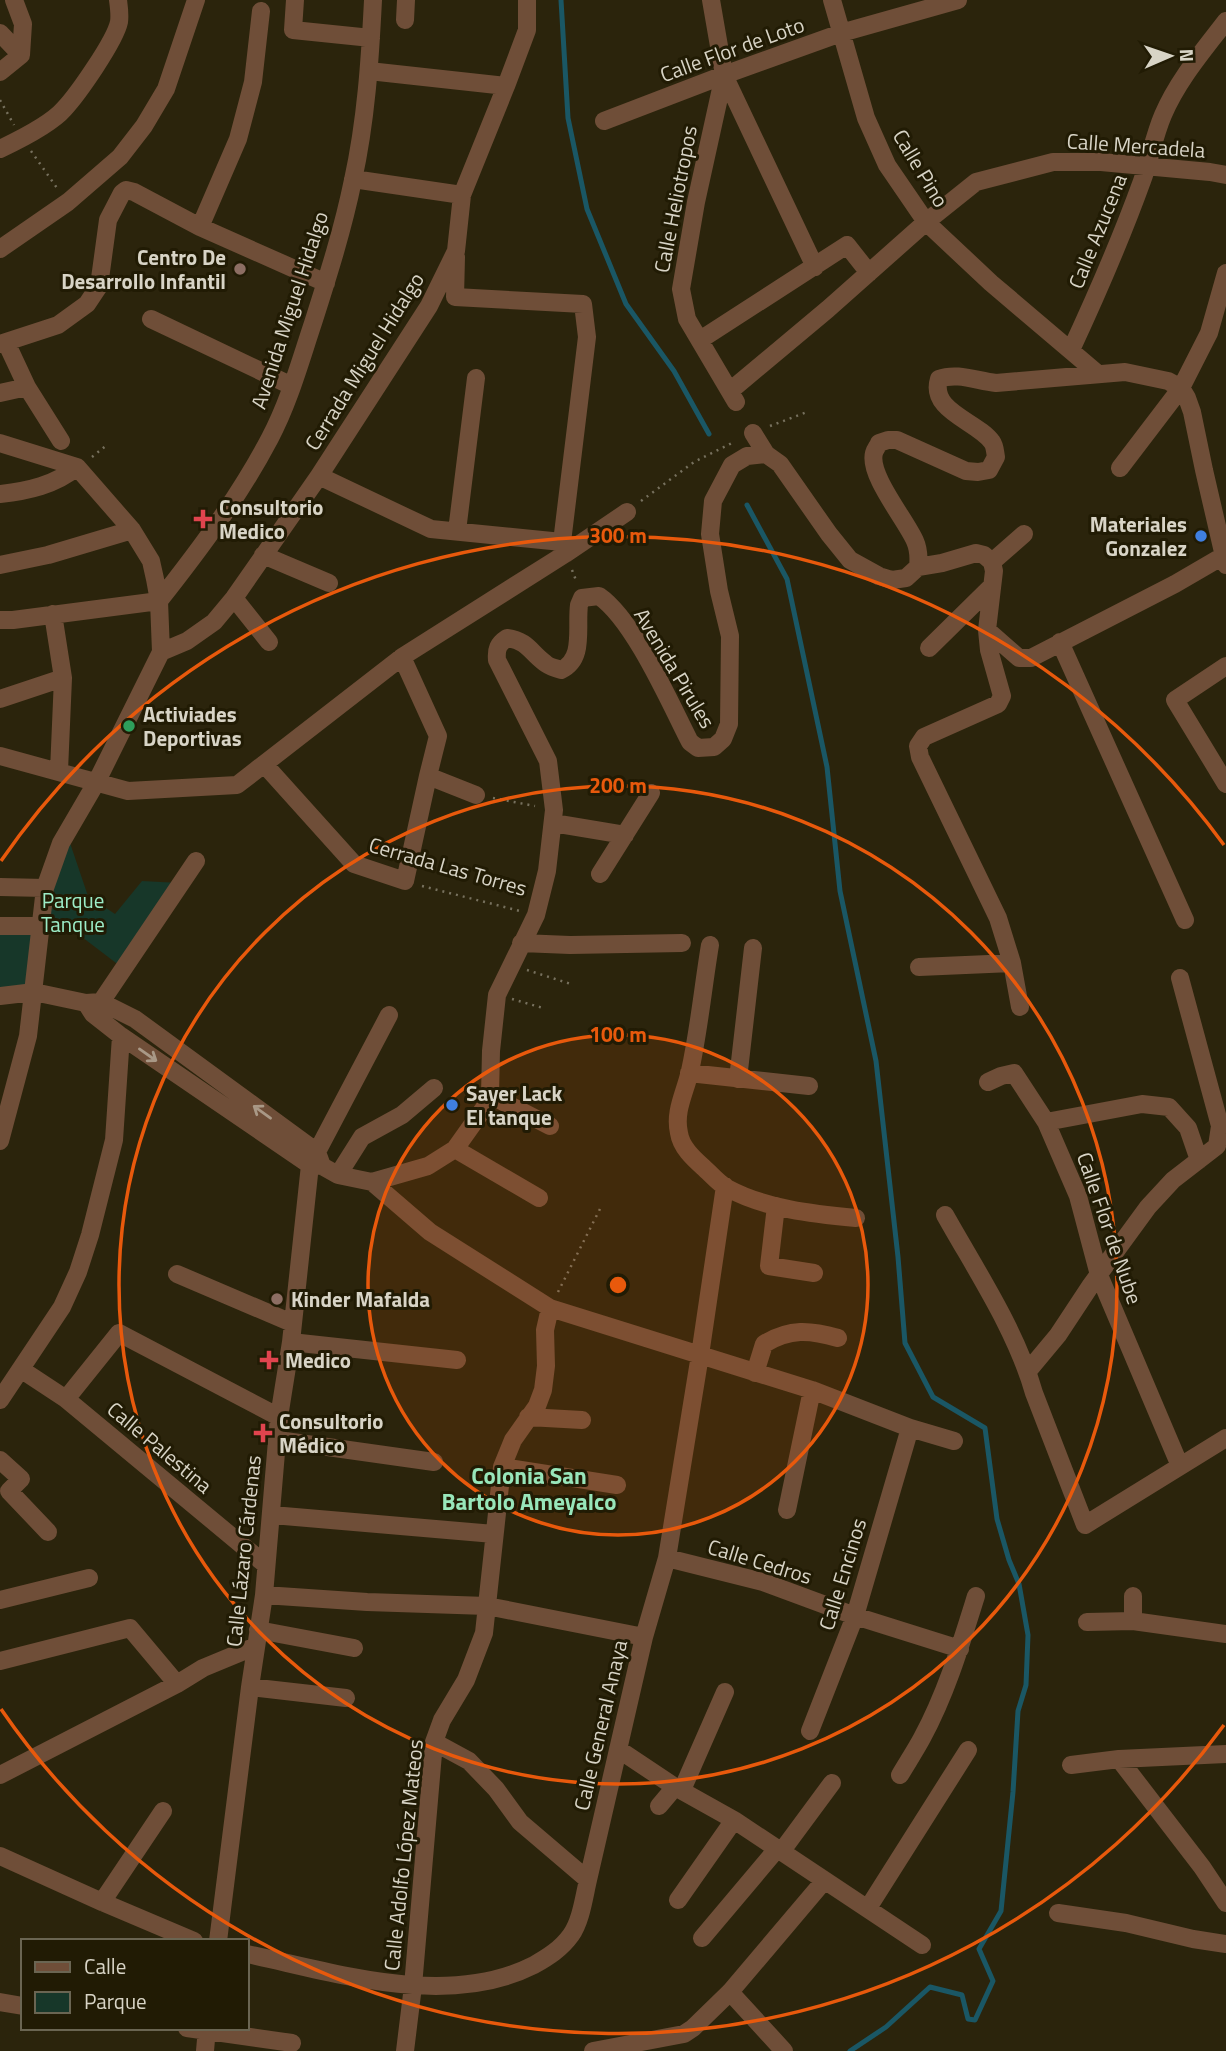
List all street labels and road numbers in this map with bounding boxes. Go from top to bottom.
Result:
street label: Calle Flor de Loto [655,8,809,90]
street label: Calle Heliotropos [645,123,705,275]
street label: Calle Pino [885,123,957,213]
street label: Calle Mercadela [1066,124,1207,166]
street label: Calle Azucena [1059,168,1135,293]
street label: Avenida Miguel Hidalgo [242,207,336,413]
street label: Cerrada Miguel Hidalgo [296,266,432,456]
street label: Avenida Pirules [626,602,724,734]
street label: Cerrada Las Torres [365,828,531,904]
street label: Calle Flor de Nube [1069,1148,1151,1308]
street label: Calle Palestina [100,1393,220,1501]
street label: Calle Lázaro Cárdenas [217,1454,269,1648]
street label: Calle Encinos [810,1514,874,1634]
street label: Calle Cedros [704,1530,816,1592]
street label: Calle General Anaya [565,1636,635,1813]
street label: Calle Adolfo López Mateos [375,1738,431,1972]

